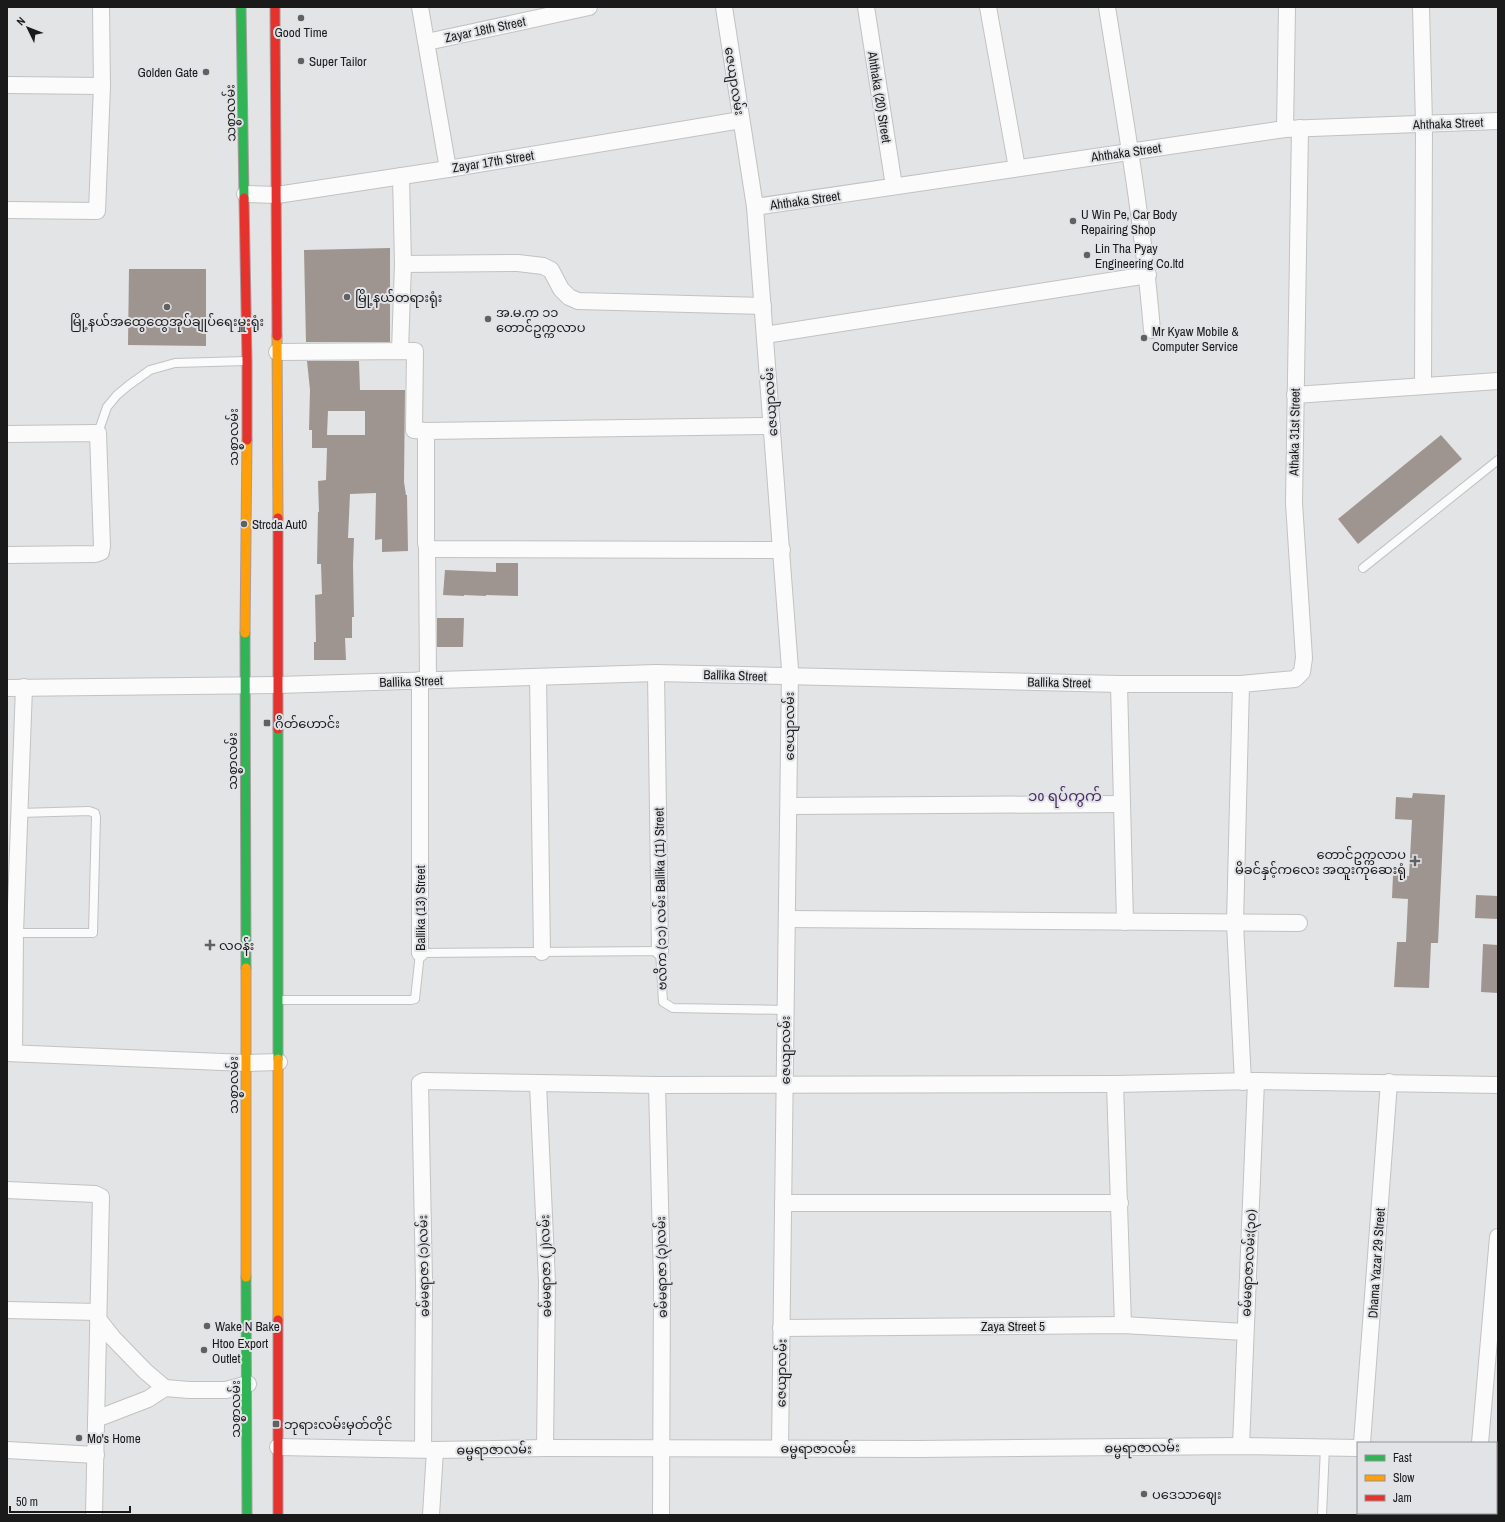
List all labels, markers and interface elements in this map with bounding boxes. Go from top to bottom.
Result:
north arrow [8,8,48,48]
marker: Good Time [296,13,306,23]
street label: Zayar 18th Street [443,13,527,46]
text: N [13,14,28,28]
place label: Good Time [275,24,328,41]
street label: ဇေယျာလမ်း [719,46,748,117]
street label: Ahthaka (20) Street [864,49,895,144]
place label: Super Tailor [309,53,367,70]
marker: Super Tailor [296,56,306,66]
place label: Golden Gate [138,64,198,81]
marker: Golden Gate [201,67,211,77]
street label: သစ္စာလမ်း [222,84,242,142]
street label: Ahthaka Street [1411,114,1484,133]
street label: Ahthaka Street [1089,139,1162,166]
street label: Zayar 17th Street [451,147,535,176]
street label: Ahthaka Street [768,187,841,214]
place label: U Win Pe, Car Body Repairing Shop [1081,206,1178,238]
marker: U Win Pe, Car Body Repairing Shop [1068,216,1078,226]
place label: Lin Tha Pyay Engineering Co.ltd [1095,240,1184,272]
marker: Lin Tha Pyay Engineering Co.ltd [1082,250,1092,260]
place label: မြို့နယ်တရားရုံး [355,289,442,308]
marker: မြို့နယ်တရားရုံး [342,292,352,302]
marker: မြို့နယ်အထွေထွေအုပ်ချုပ်ရေးမှူးရုံး [162,302,172,312]
place label: အ.မ.က ၁၁ တောင်ဥက္ကလာပ [496,304,586,338]
place label: မြို့နယ်အထွေထွေအုပ်ချုပ်ရေးမှူးရုံး [70,313,264,332]
marker: အ.မ.က ၁၁ တောင်ဥက္ကလာပ [483,314,493,324]
place label: Mr Kyaw Mobile & Computer Service [1152,323,1239,355]
marker: Mr Kyaw Mobile & Computer Service [1139,333,1149,343]
street label: ဇေယျာလမ်း [760,367,783,437]
street label: Athaka 31st Street [1285,388,1304,477]
street label: သစ္စာလမ်း [225,408,244,466]
place label: Strcda Aut0 [252,516,307,533]
marker: Strcda Aut0 [239,519,249,529]
street label: Ballika Street [703,666,767,685]
street label: Ballika Street [379,672,443,691]
street label: Ballika Street [1027,673,1091,692]
street label: ဇေယျာလမ်း [781,692,800,760]
place label: ဂိတ်ဟောင်း [275,715,340,732]
marker: ဂိတ်ဟောင်း [262,718,272,728]
street label: သစ္စာလမ်း [224,732,243,790]
district label: ၁o ရပ်ကွက် [1028,785,1102,808]
street label: ဗလိက (၁၁) လမ်း Ballika (11) Street [650,807,671,990]
place label: တောင်ဥက္ကလာပ မိခင်နှင့်ကလေး အထူးကုဆေးရုံ [1235,846,1406,880]
marker: တောင်ဥက္ကလာပ မိခင်နှင့်ကလေး အထူးကုဆေးရုံ [1409,855,1421,867]
street label: Ballika (13) Street [412,865,429,951]
place label: လဝန်း [219,937,254,956]
marker: လဝန်း [204,939,216,951]
street label: ဇေယျာလမ်း [777,1016,796,1084]
street label: သစ္စာလမ်း [225,1056,244,1114]
street label: Dhama Yazar 29 Street [1364,1207,1389,1319]
street label: ဓမ်မရာဇာလမ်း(၃၀) [1237,1208,1262,1317]
street label: ဓမ်မရာဇာ (၂)လမ်း [536,1214,557,1318]
street label: ဓမ်မရာဇာ (၁)လမ်း [414,1215,435,1317]
street label: ဓမ်မရာဇာ (၃)လမ်း [652,1216,673,1318]
place label: Wake N Bake [215,1318,280,1335]
street label: Zaya Street 5 [981,1318,1045,1335]
marker: Wake N Bake [202,1321,212,1331]
place label: Htoo Export Outlet [212,1335,268,1367]
street label: ဇေယျာလမ်း [772,1338,793,1408]
marker: Htoo Export Outlet [199,1345,209,1355]
street label: သစ္စာလမ်း [227,1380,246,1438]
place label: ဘုရားလမ်းမှတ်တိုင် [284,1416,392,1435]
marker: ဘုရားလမ်းမှတ်တိုင် [271,1419,281,1429]
place label: Mo's Home [87,1430,141,1447]
marker: Mo's Home [74,1433,84,1443]
street label: ဓမ္မရာဇာလမ်း [1104,1438,1180,1459]
street label: ဓမ္မရာဇာလမ်း [456,1440,532,1461]
street label: ဓမ္မရာဇာလမ်း [780,1440,856,1459]
legend [1357,1442,1497,1514]
text: Fast [1393,1450,1412,1466]
text: Slow [1393,1470,1415,1486]
place label: ပဒေသာဈေး [1152,1486,1222,1505]
scale bar [10,1488,130,1514]
marker: ပဒေသာဈေး [1139,1489,1149,1499]
text: Jam [1393,1490,1412,1506]
text: 50 m [16,1494,38,1510]

